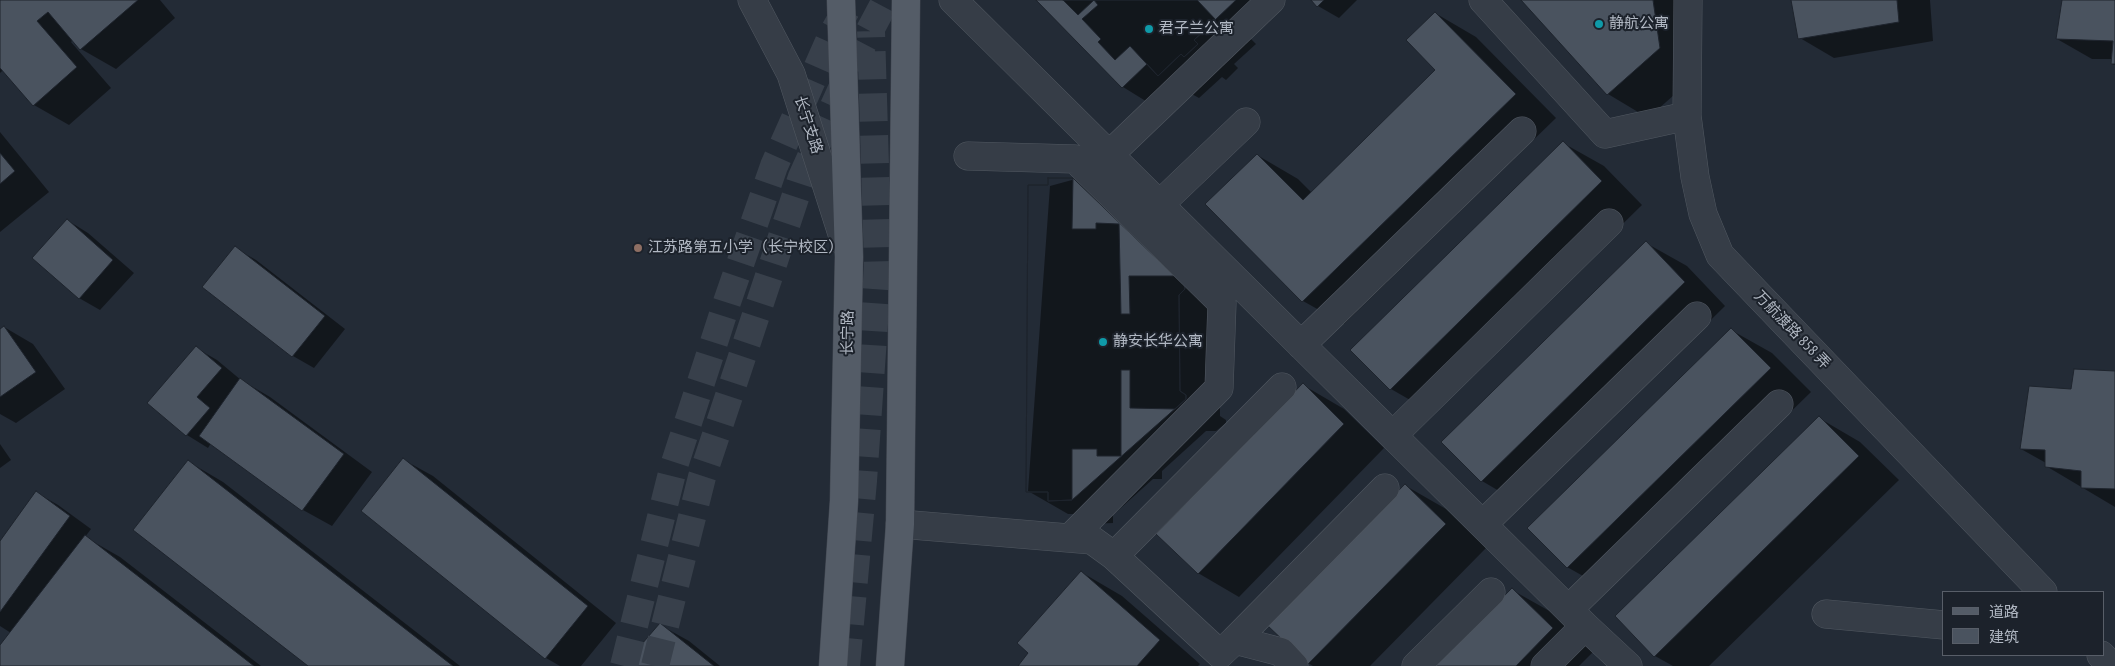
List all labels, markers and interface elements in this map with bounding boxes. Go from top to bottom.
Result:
place label: 静航公寓 [1609,15,1669,33]
marker: 静航公寓 [1593,18,1605,30]
place label: 君子兰公寓 [1159,20,1234,38]
marker: 君子兰公寓 [1143,23,1155,35]
street label: 长宁支路 [790,94,826,156]
place label: 江苏路第五小学（长宁校区） [648,239,843,257]
marker: 江苏路第五小学（长宁校区） [632,242,644,254]
street label: 万航渡路 858 弄 [1750,287,1834,373]
street label: 长宁路 [839,310,857,356]
place label: 静安长华公寓 [1113,333,1203,351]
marker: 静安长华公寓 [1097,336,1109,348]
legend [1942,591,2105,656]
text: 道路 [1989,602,2019,621]
text: 建筑 [1989,627,2019,646]

